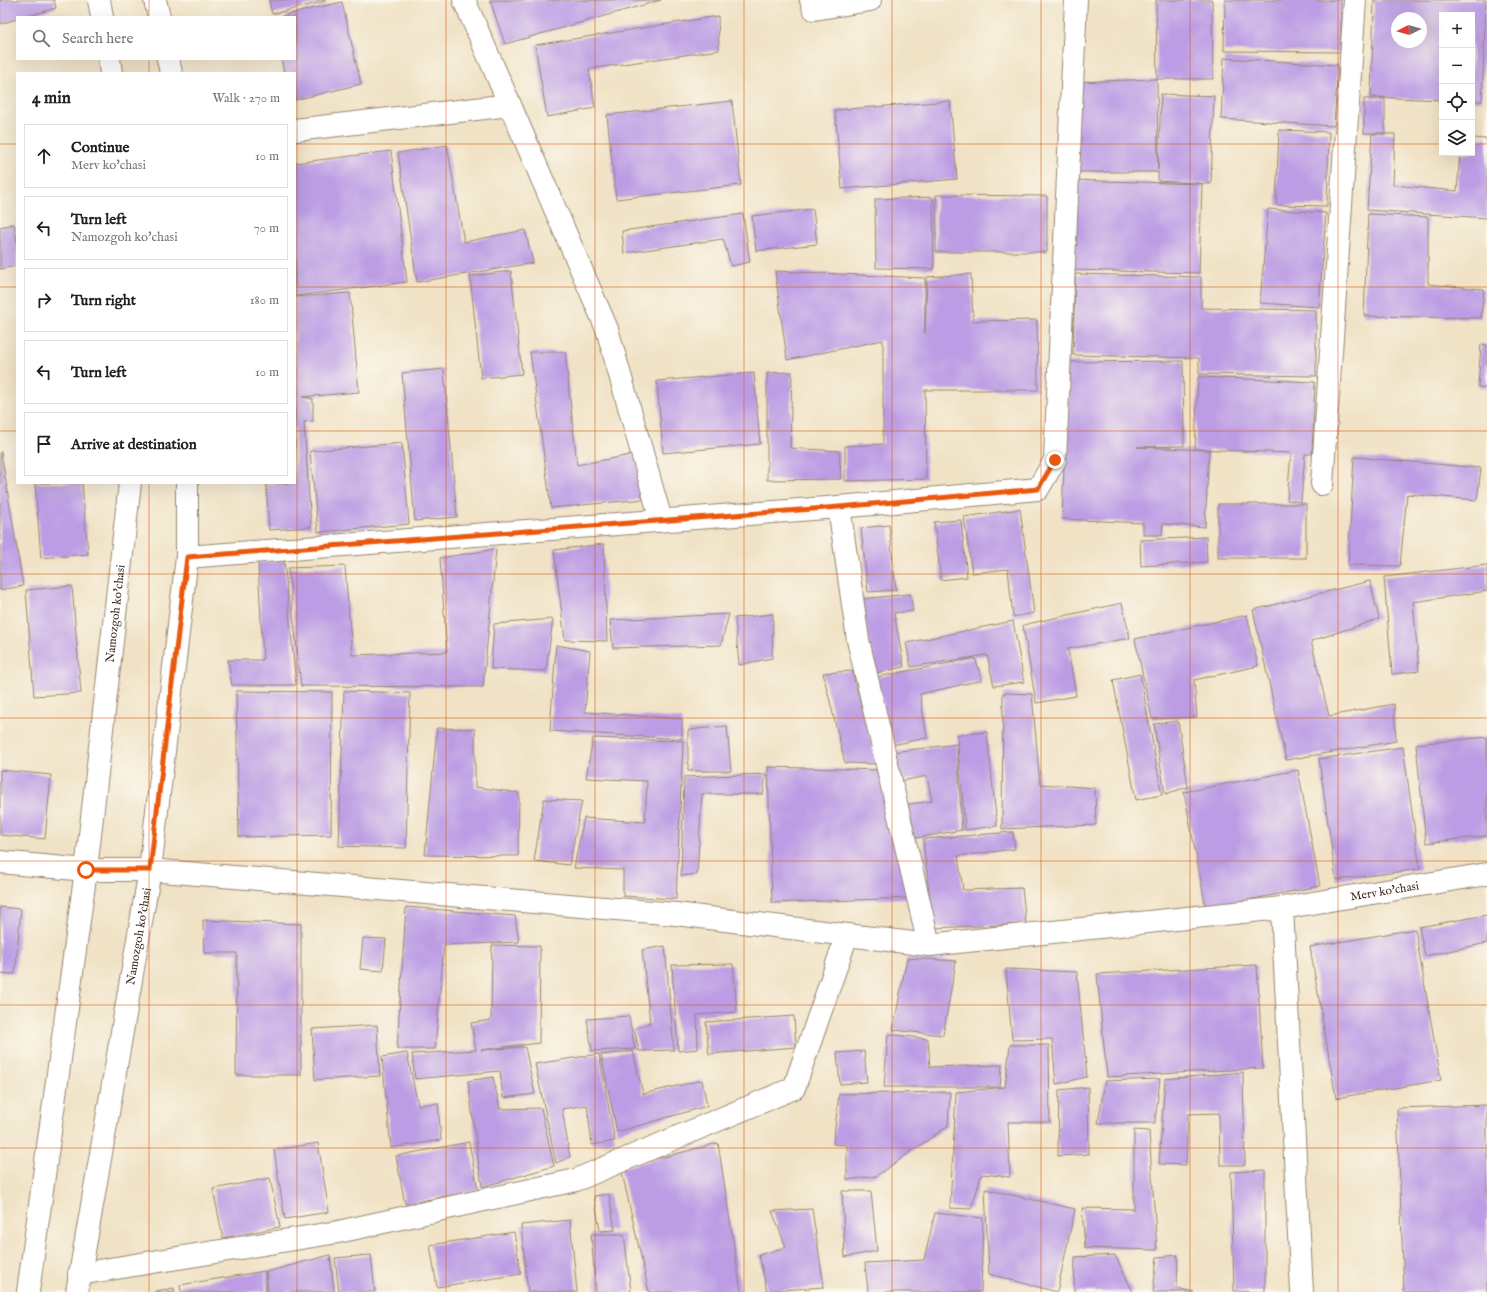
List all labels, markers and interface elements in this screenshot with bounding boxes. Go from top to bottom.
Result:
north arrow [1391,12,1427,48]
map controls [1439,12,1475,156]
button: + [1439,12,1475,48]
search box [16,16,296,60]
icon: search [30,27,52,49]
text: Search here [62,29,133,48]
button: − [1439,48,1475,84]
button: locate [1439,84,1475,120]
text: 4 min [32,88,71,109]
text: Walk · 270 m [212,90,280,107]
button: layers [1439,120,1475,156]
text: Continue [71,138,129,157]
icon: ahead [33,145,55,167]
text: 10 m [255,148,279,165]
text: Merv ko'chasi [71,157,146,174]
text: Turn left [71,210,127,229]
icon: left [33,217,55,239]
text: 70 m [254,220,279,237]
text: Namozgoh ko'chasi [71,229,178,246]
icon: right [33,289,55,311]
text: Turn right [71,291,136,310]
text: 180 m [250,292,279,309]
icon: left [33,361,55,383]
text: Turn left [71,363,127,382]
text: 10 m [255,364,279,381]
icon: arrive [33,433,55,455]
text: Arrive at destination [71,435,197,454]
route end [1046,451,1064,469]
street label: Namozgoh ko'chasi [102,564,128,663]
route start [77,861,95,879]
street label: Merv ko'chasi [1349,878,1420,904]
street label: Namozgoh ko'chasi [123,886,154,986]

